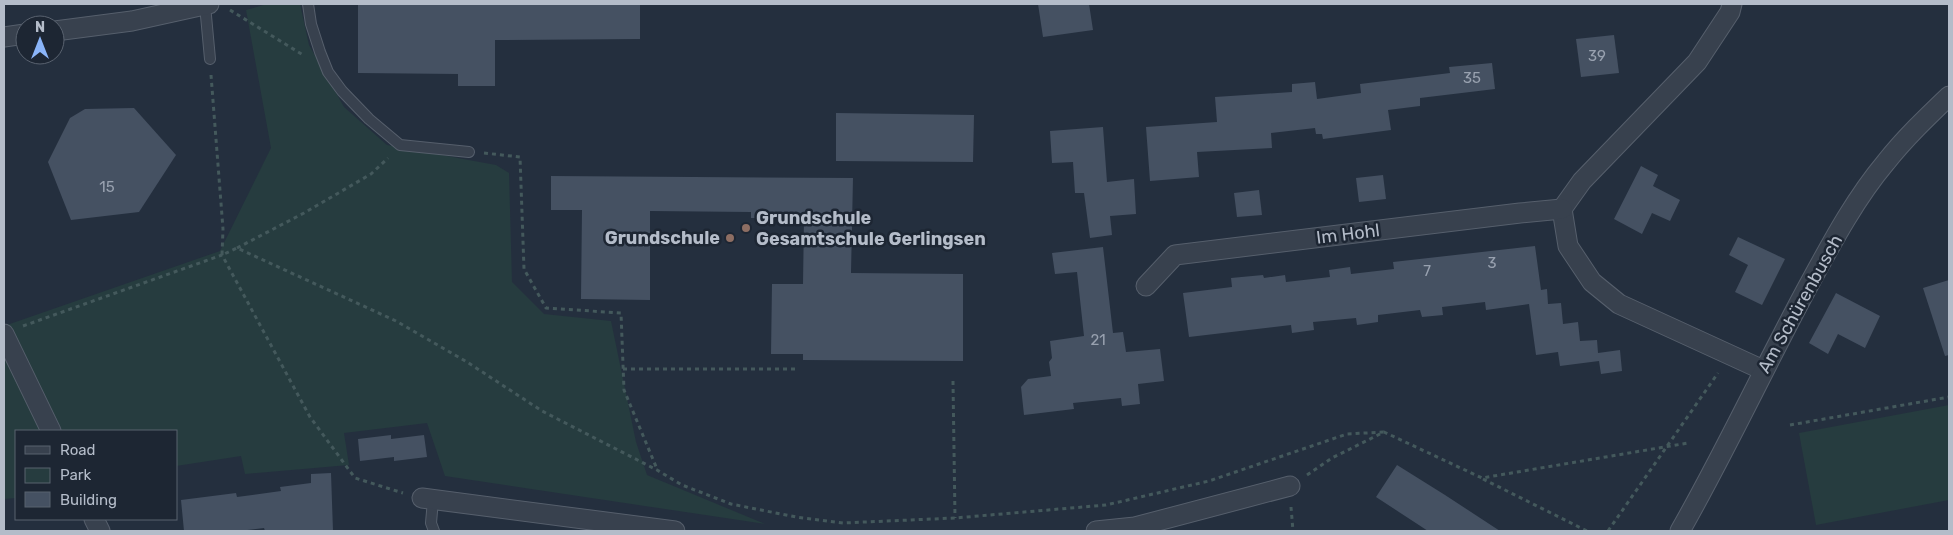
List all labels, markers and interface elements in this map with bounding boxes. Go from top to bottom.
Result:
north arrow [15,15,65,65]
text: N [35,19,45,36]
house number: 39 [1588,47,1606,65]
house number: 35 [1463,69,1481,87]
house number: 15 [99,178,115,196]
place label: Grundschule Gesamtschule Gerlingsen [756,207,986,250]
street label: Im Hohl [1315,219,1381,249]
marker: Grundschule Gesamtschule Gerlingsen [740,222,752,234]
place label: Grundschule [605,227,720,249]
street label: Am Schürenbusch [1753,231,1847,377]
marker: Grundschule [724,232,736,244]
house number: 3 [1487,254,1497,272]
house number: 7 [1423,262,1431,280]
house number: 21 [1090,331,1106,349]
legend [15,430,178,520]
text: Road [60,441,96,459]
text: Park [60,466,91,484]
text: Building [60,491,117,509]

